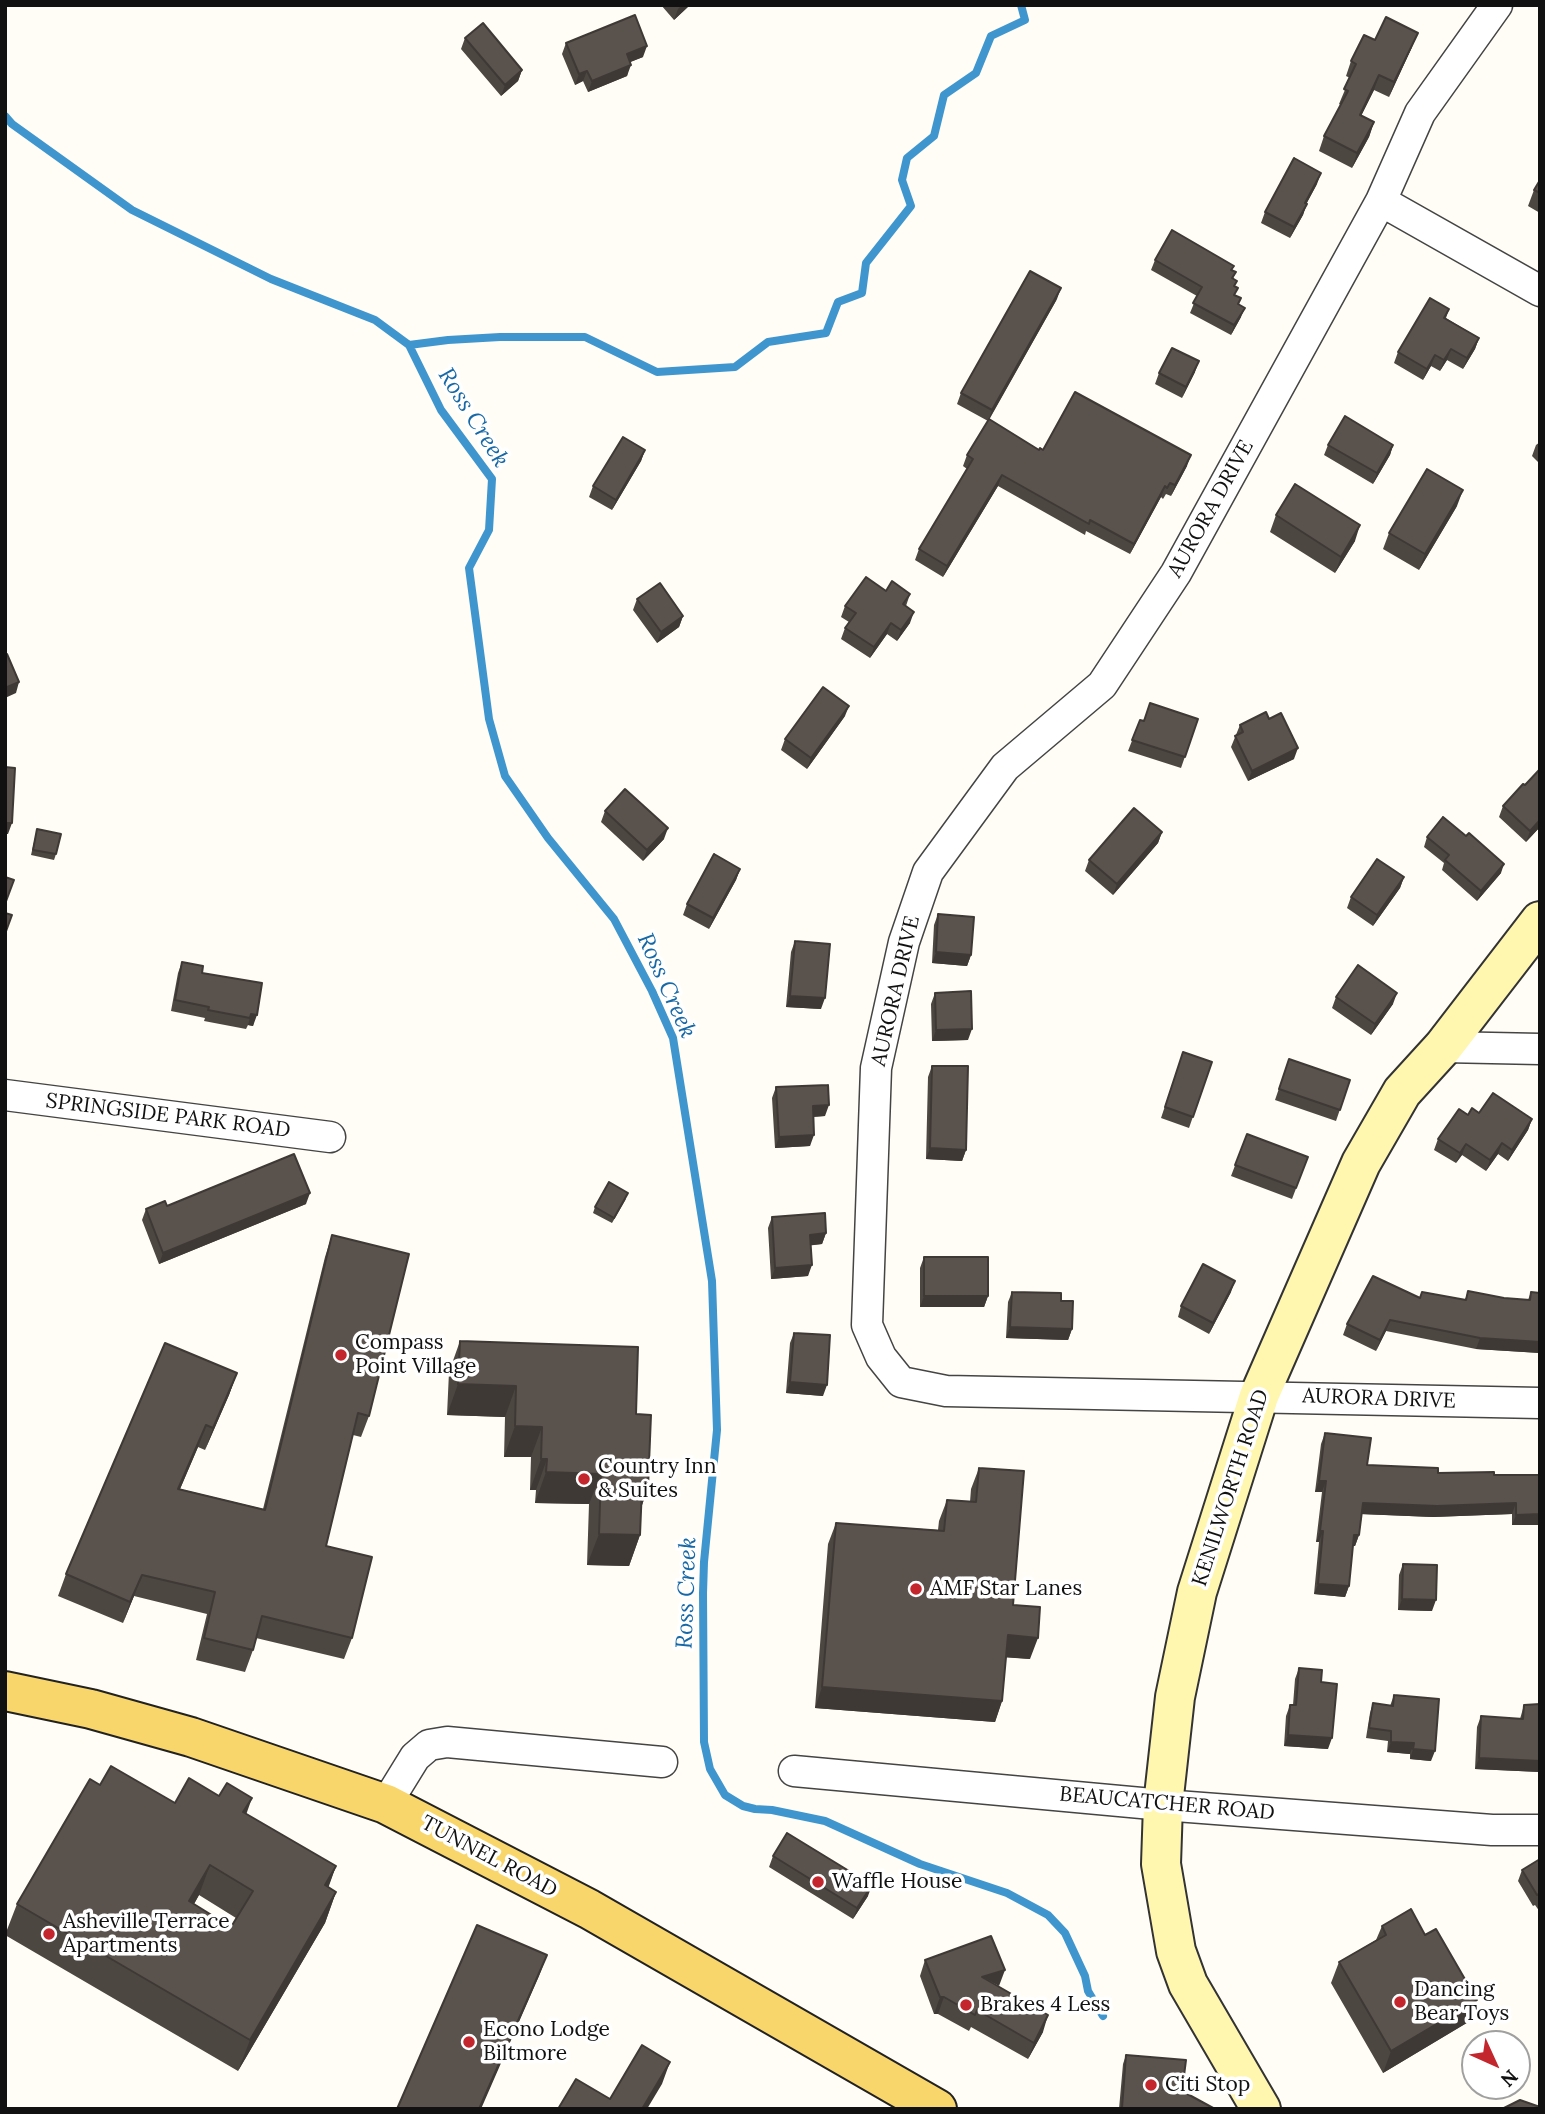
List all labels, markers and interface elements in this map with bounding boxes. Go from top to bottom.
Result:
water label: Ross Creek [432,363,514,473]
street label: AURORA DRIVE [1163,436,1259,582]
street label: AURORA DRIVE [866,913,926,1069]
water label: Ross Creek [631,929,701,1043]
street label: SPRINGSIDE PARK ROAD [44,1088,292,1144]
place label: Compass Point Village [355,1330,476,1380]
marker: Compass Point Village [333,1347,349,1363]
street label: AURORA DRIVE [1302,1384,1456,1414]
street label: KENILWORTH ROAD [1187,1386,1275,1590]
place label: Country Inn & Suites [598,1454,717,1504]
marker: Country Inn & Suites [576,1471,592,1487]
water label: Ross Creek [671,1537,703,1649]
place label: AMF Star Lanes [930,1576,1082,1602]
marker: AMF Star Lanes [908,1581,924,1597]
street label: BEAUCATCHER ROAD [1058,1782,1276,1826]
street label: TUNNEL ROAD [417,1811,561,1903]
place label: Waffle House [832,1869,962,1895]
marker: Waffle House [810,1874,826,1890]
place label: Asheville Terrace Apartments [63,1909,230,1959]
marker: Asheville Terrace Apartments [41,1926,57,1942]
place label: Dancing Bear Toys [1414,1977,1509,2027]
place label: Brakes 4 Less [980,1992,1110,2018]
marker: Dancing Bear Toys [1392,1994,1408,2010]
marker: Brakes 4 Less [958,1997,974,2013]
place label: Econo Lodge Biltmore [483,2017,610,2067]
north arrow [1461,2030,1531,2100]
marker: Econo Lodge Biltmore [461,2034,477,2050]
text: N [1496,2065,1523,2092]
place label: Citi Stop [1165,2072,1250,2098]
marker: Citi Stop [1143,2077,1159,2093]

